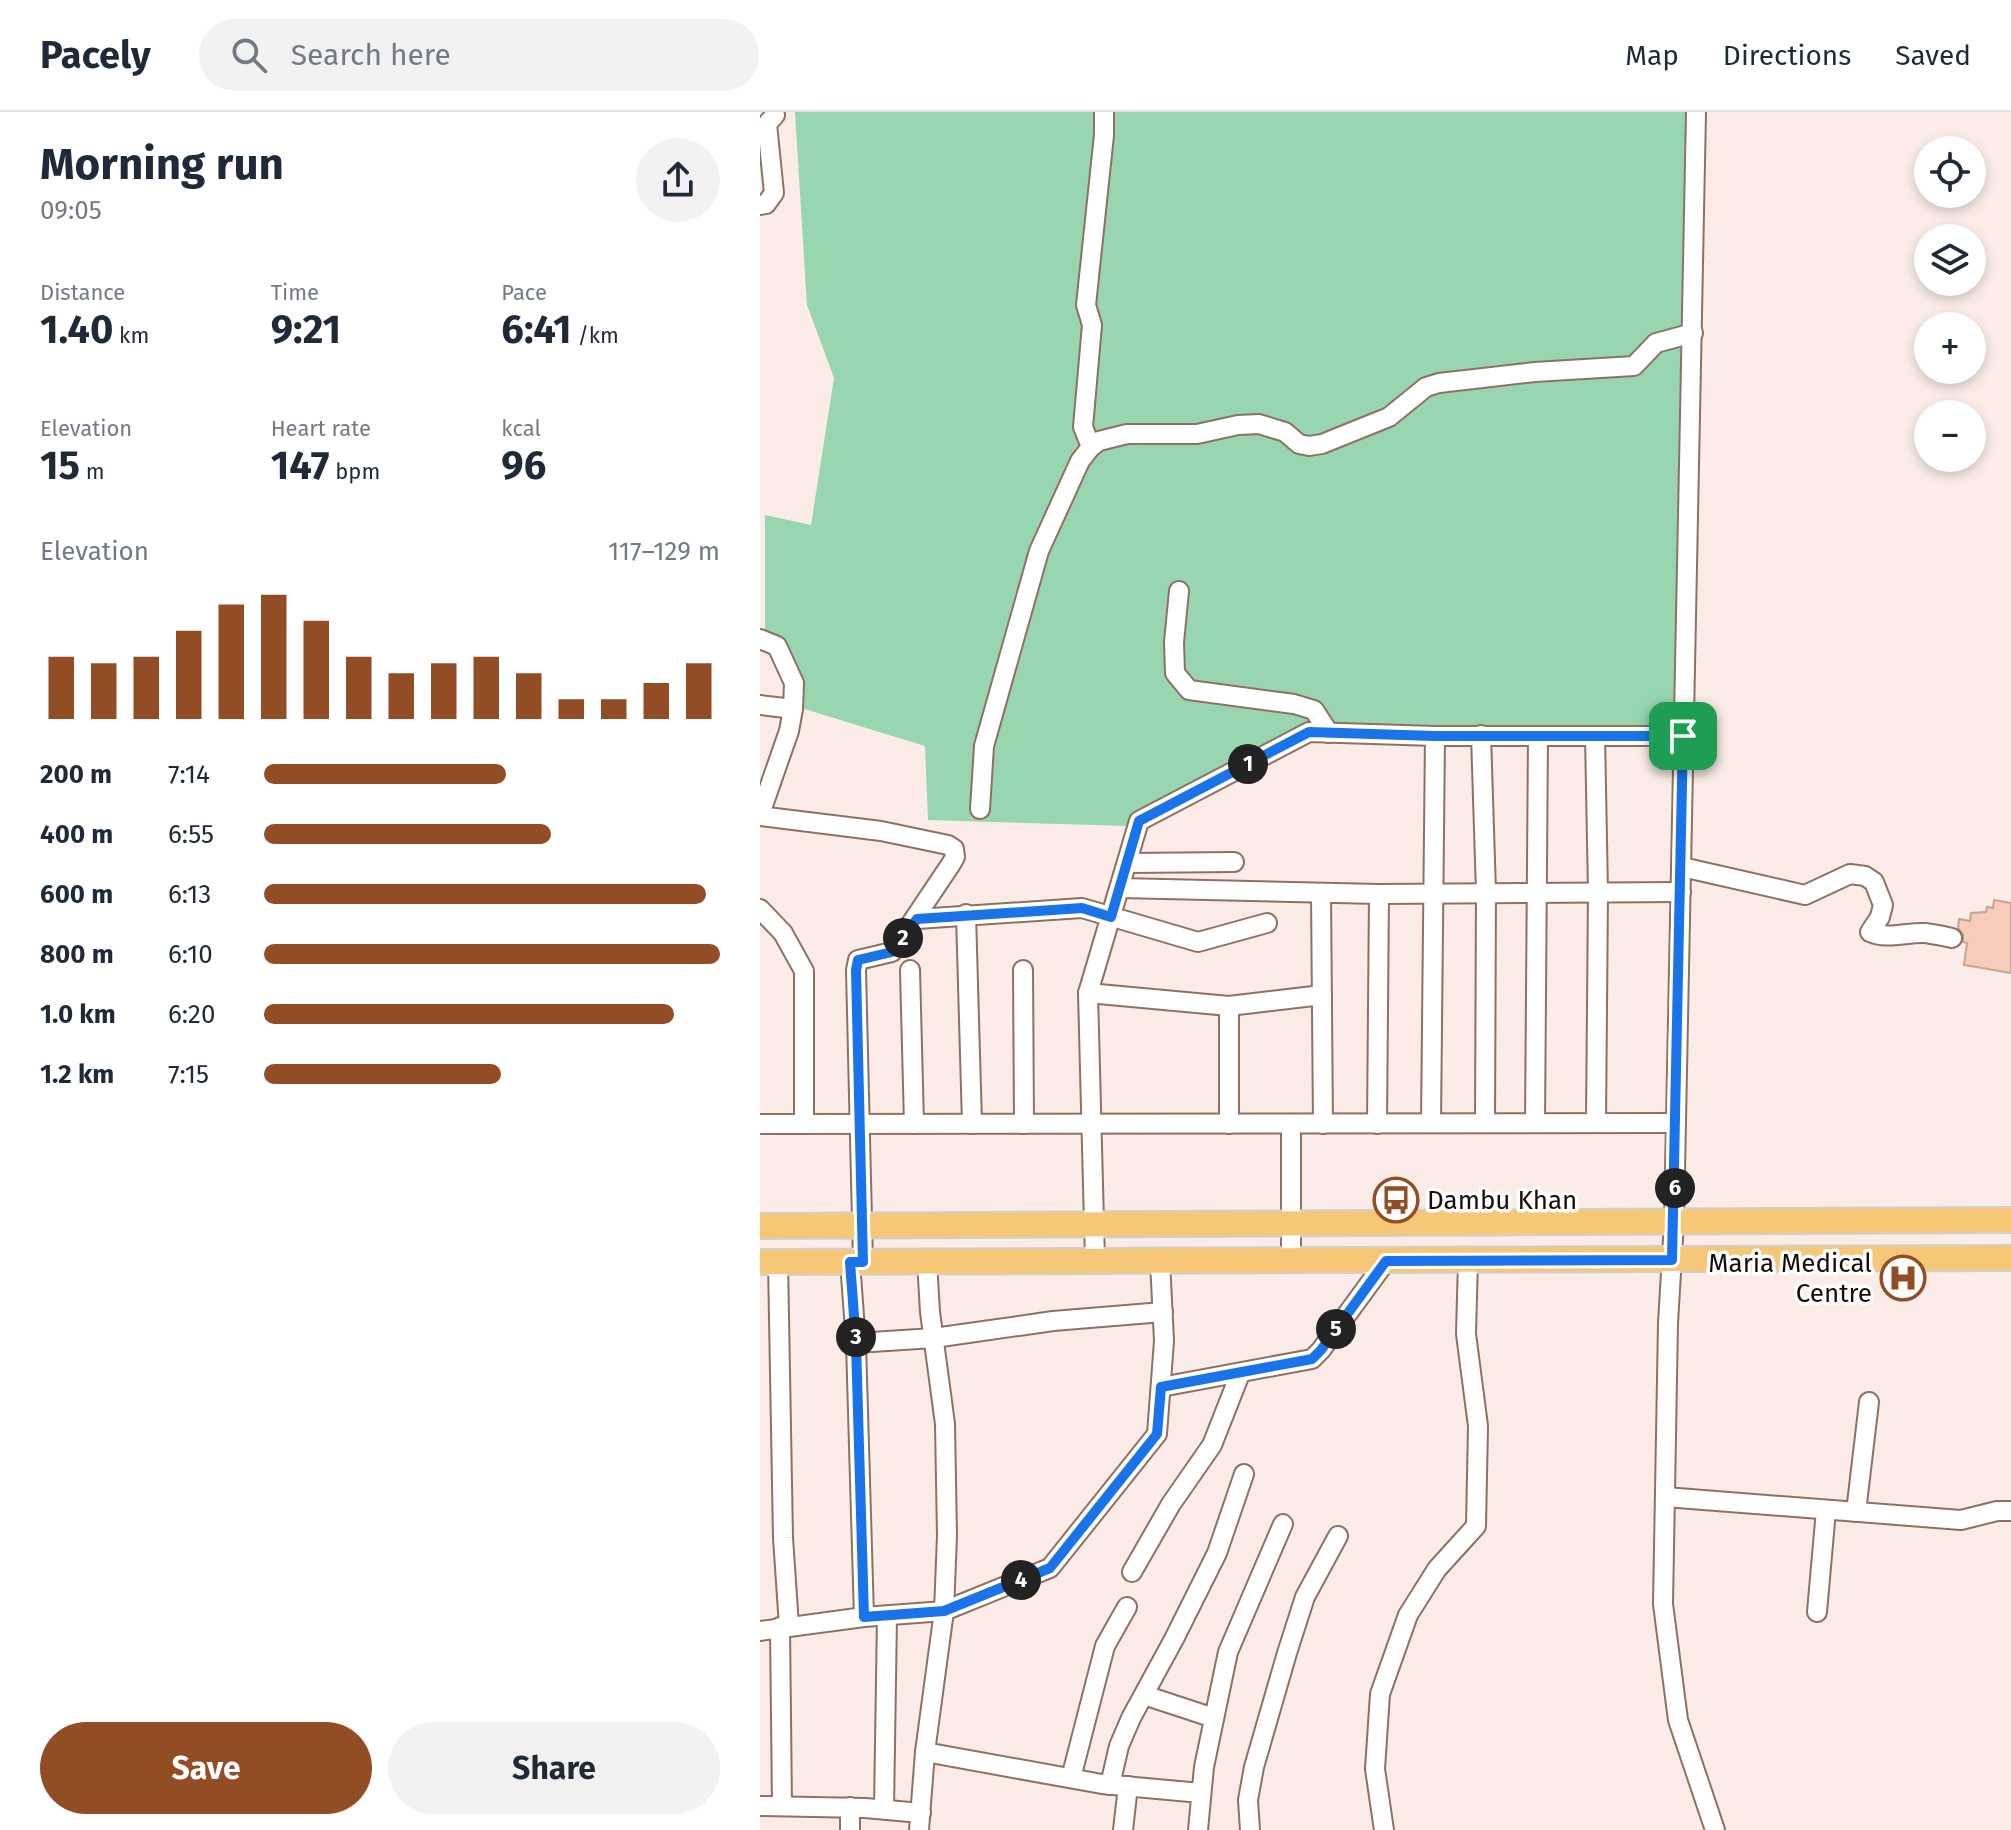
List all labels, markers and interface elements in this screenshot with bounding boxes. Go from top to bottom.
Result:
search box [199,19,759,91]
text: Pacely [40,32,151,78]
icon: search [227,33,271,77]
text: Search here [291,37,451,73]
text: Map [1625,39,1679,72]
text: Directions [1723,39,1851,72]
text: Saved [1895,39,1971,72]
map controls [1914,136,1986,472]
button: locate [1914,136,1986,208]
text: Morning run [40,138,284,191]
button: share [636,138,720,222]
text: 09:05 [40,195,102,226]
button: layers [1914,224,1986,296]
text: Distance [40,279,125,306]
text: Time [271,279,319,306]
text: Pace [501,279,547,306]
text: 1.40 [40,306,113,354]
text: 9:21 [271,306,341,354]
text: 6:41 [501,306,572,354]
button: + [1914,312,1986,384]
text: km [113,322,149,349]
text: /km [572,322,619,349]
button: − [1914,400,1986,472]
text: Elevation [40,415,132,442]
text: Heart rate [271,415,371,442]
text: kcal [501,415,541,442]
text: 15 [40,442,80,490]
text: 147 [271,442,329,490]
text: 96 [501,442,546,490]
text: m [80,458,105,485]
text: bpm [329,458,380,485]
text: Elevation [40,536,149,567]
text: 117–129 m [608,536,720,567]
pin [1649,702,1717,770]
icon: arrive [1661,714,1705,758]
pin: 1 [1228,744,1268,784]
text: 1 [1243,750,1253,777]
text: 200 m [40,759,112,790]
text: 7:14 [168,759,210,790]
text: 400 m [40,819,113,850]
text: 6:55 [168,819,214,850]
text: 600 m [40,879,113,910]
text: 6:13 [168,879,211,910]
pin: 2 [883,918,923,958]
text: 2 [897,924,909,951]
text: 800 m [40,939,114,970]
text: 6:10 [168,939,213,970]
text: 1.0 km [40,999,116,1030]
text: 6:20 [168,999,215,1030]
text: 1.2 km [40,1059,114,1090]
text: 7:15 [168,1059,209,1090]
pin: 6 [1655,1168,1695,1208]
text: 6 [1669,1174,1681,1201]
bus stop icon: Dambu Khan [1372,1176,1420,1224]
place label: Dambu Khan [1427,1185,1577,1216]
place label: Maria Medical Centre [1708,1248,1872,1309]
hospital icon: Maria Medical Centre [1879,1254,1927,1302]
pin: 5 [1316,1309,1356,1349]
text: 5 [1330,1315,1342,1342]
pin: 3 [836,1317,876,1357]
text: 3 [850,1323,862,1350]
pin: 4 [1001,1560,1041,1600]
text: 4 [1015,1566,1027,1593]
button: Save [40,1722,372,1814]
button: Share [388,1722,720,1814]

